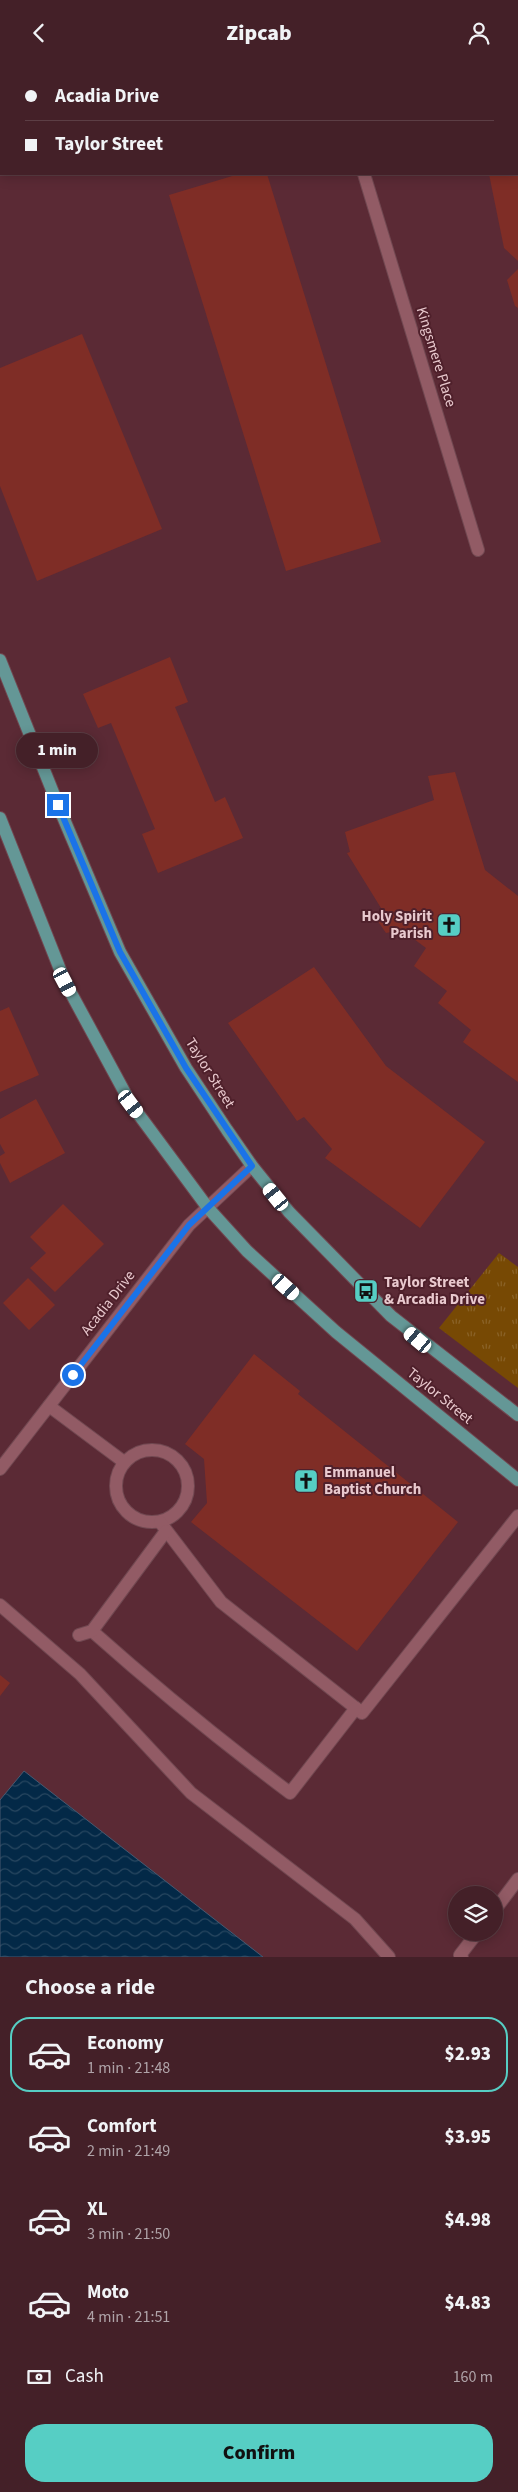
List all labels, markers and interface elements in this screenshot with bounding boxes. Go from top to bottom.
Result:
text: Zipcab [226,17,292,49]
icon: back [25,19,53,47]
icon: person [465,19,493,47]
text: Acadia Drive [55,83,159,110]
text: Taylor Street [55,131,163,158]
street label: Kingsmere Place [411,304,461,410]
callout: 1 min [17,733,99,767]
text: 1 min [37,739,77,761]
route end [47,794,69,816]
place label: Holy Spirit Parish [362,906,432,944]
church icon: Holy Spirit Parish [436,912,462,938]
car [51,965,78,999]
street label: Taylor Street [180,1034,240,1112]
car [115,1088,146,1120]
car [260,1181,291,1213]
street label: Acadia Drive [76,1266,140,1340]
car [269,1271,302,1303]
place label: Taylor Street & Arcadia Drive [384,1272,485,1310]
bus stop icon: Taylor Street & Arcadia Drive [353,1278,379,1304]
car [401,1325,434,1355]
street label: Taylor Street [403,1363,477,1429]
route start [62,1364,84,1386]
place label: Emmanuel Baptist Church [324,1462,421,1500]
church icon: Emmanuel Baptist Church [293,1468,319,1494]
map controls [448,1886,503,1941]
button: layers [448,1886,503,1941]
text: Choose a ride [25,1971,155,2003]
text: Economy [87,2030,164,2057]
icon: car [27,2032,72,2077]
text: $2.93 [445,2041,491,2068]
text: 1 min · 21:48 [87,2057,170,2079]
text: Comfort [87,2113,157,2140]
icon: car [27,2115,72,2160]
text: $3.95 [445,2124,491,2151]
text: 2 min · 21:49 [87,2140,170,2162]
text: XL [87,2196,108,2223]
icon: car [27,2198,72,2243]
text: $4.98 [445,2207,491,2234]
text: 3 min · 21:50 [87,2223,170,2245]
text: Moto [87,2279,129,2306]
icon: car [27,2281,72,2326]
text: $4.83 [445,2290,491,2317]
text: 4 min · 21:51 [87,2306,170,2328]
icon: cash [25,2363,53,2391]
text: Cash [65,2363,104,2390]
text: 160 m [453,2366,493,2388]
button: Confirm [25,2424,493,2482]

